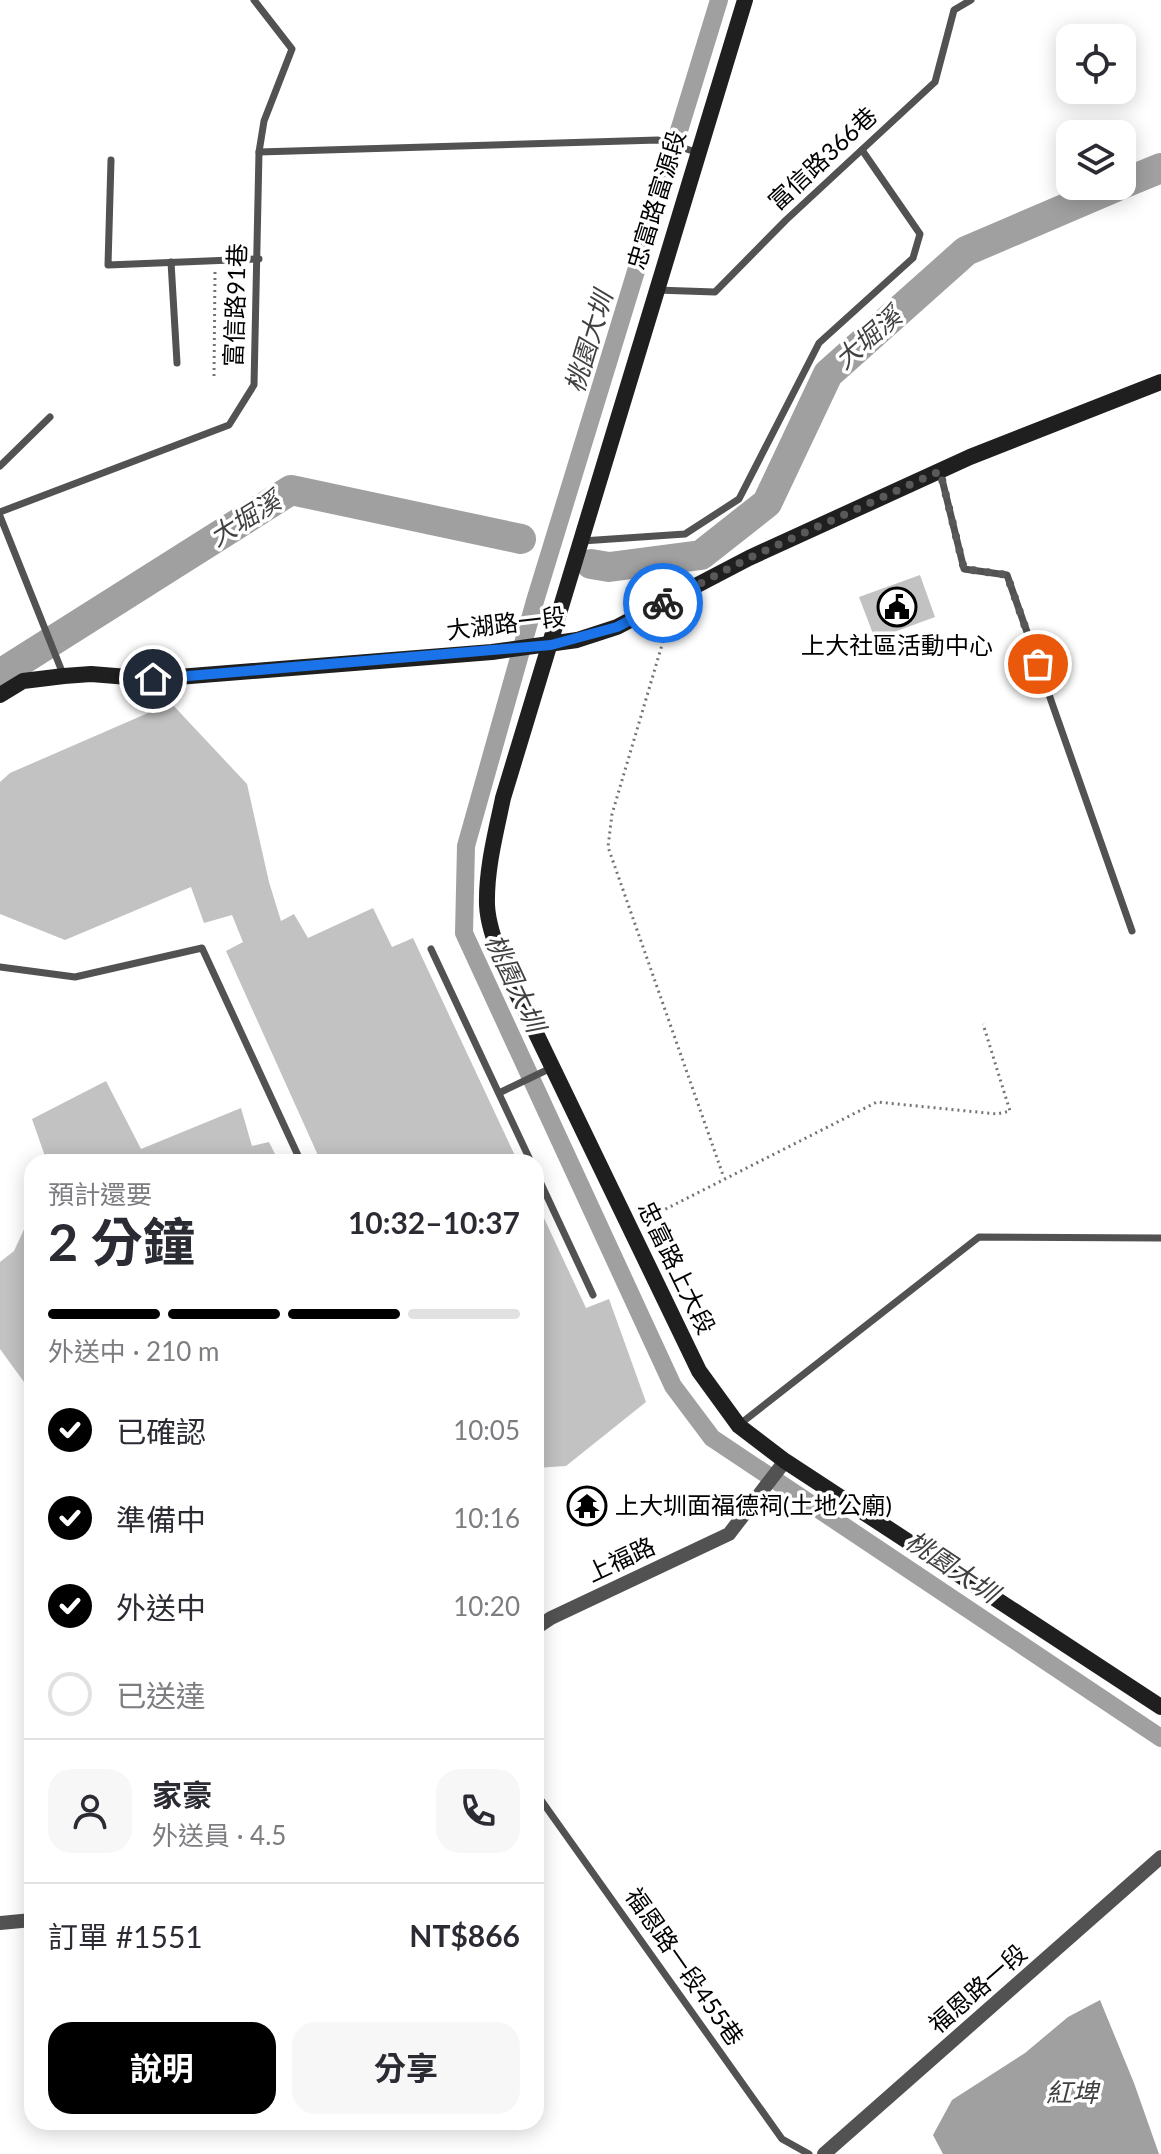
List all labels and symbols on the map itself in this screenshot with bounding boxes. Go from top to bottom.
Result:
street label: 富信路366巷 [762,100,882,215]
street label: 忠富路富源段 [621,126,690,273]
street label: 富信路91巷 [218,243,251,367]
water label: 桃園大圳 [558,283,620,396]
water label: 大堀溪 [827,297,910,375]
water label: 大堀溪 [203,482,289,552]
courier [623,563,703,643]
public building icon: 上大社區活動中心 [876,586,918,628]
street label: 大湖路一段 [444,601,567,644]
place label: 上大社區活動中心 [801,630,993,659]
pin [1004,630,1072,698]
pin [119,645,187,713]
water label: 桃園大圳 [479,929,554,1040]
street label: 忠富路上大段 [633,1196,722,1338]
temple icon: 上大圳面福德祠(土地公廟) [566,1485,608,1527]
place label: 上大圳面福德祠(土地公廟) [615,1490,892,1519]
water label: 桃園大圳 [900,1524,1008,1611]
street label: 上福路 [582,1530,659,1587]
street label: 福恩路一段455巷 [620,1882,750,2051]
street label: 福恩路一段 [922,1938,1032,2038]
water label: 紅埤 [1046,2076,1101,2108]

